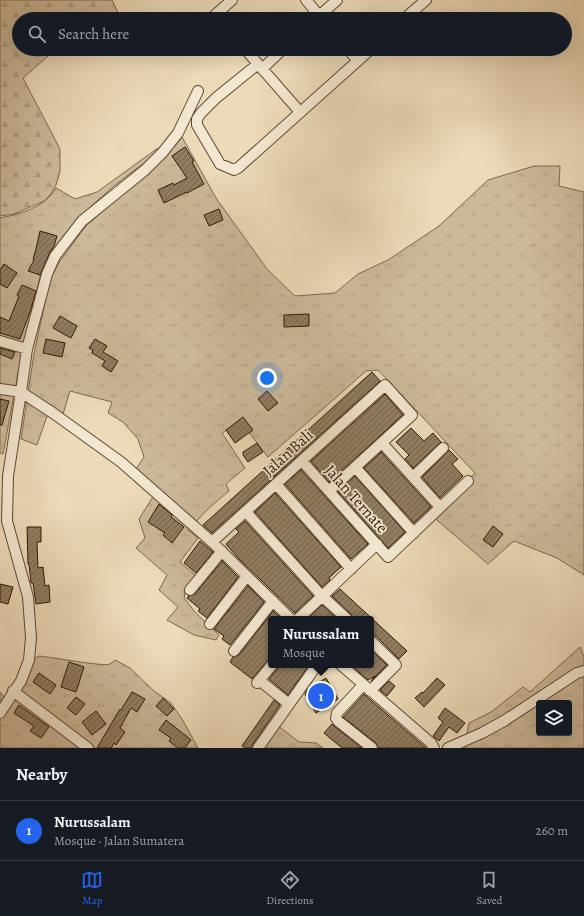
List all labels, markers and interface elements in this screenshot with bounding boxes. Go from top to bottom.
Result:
search box [12,12,572,56]
icon: search [26,23,48,45]
text: Search here [58,24,129,44]
your location [257,368,277,388]
street label: Jalan Bali [258,424,318,482]
street label: Jalan Ternate [319,460,393,538]
popup [268,616,374,668]
text: Nurussalam [283,624,359,644]
text: Mosque [283,644,325,661]
pin: 1 [308,681,334,711]
map controls [536,700,572,736]
button: layers [536,700,572,736]
text: Nearby [16,763,67,786]
text: Nurussalam [54,812,131,832]
text: 1 [27,822,31,839]
text: 260 m [535,822,568,839]
text: Mosque · Jalan Sumatera [54,832,184,849]
tab: Map [81,869,103,908]
tab: Directions [266,869,314,908]
tab: Saved [476,869,503,908]

